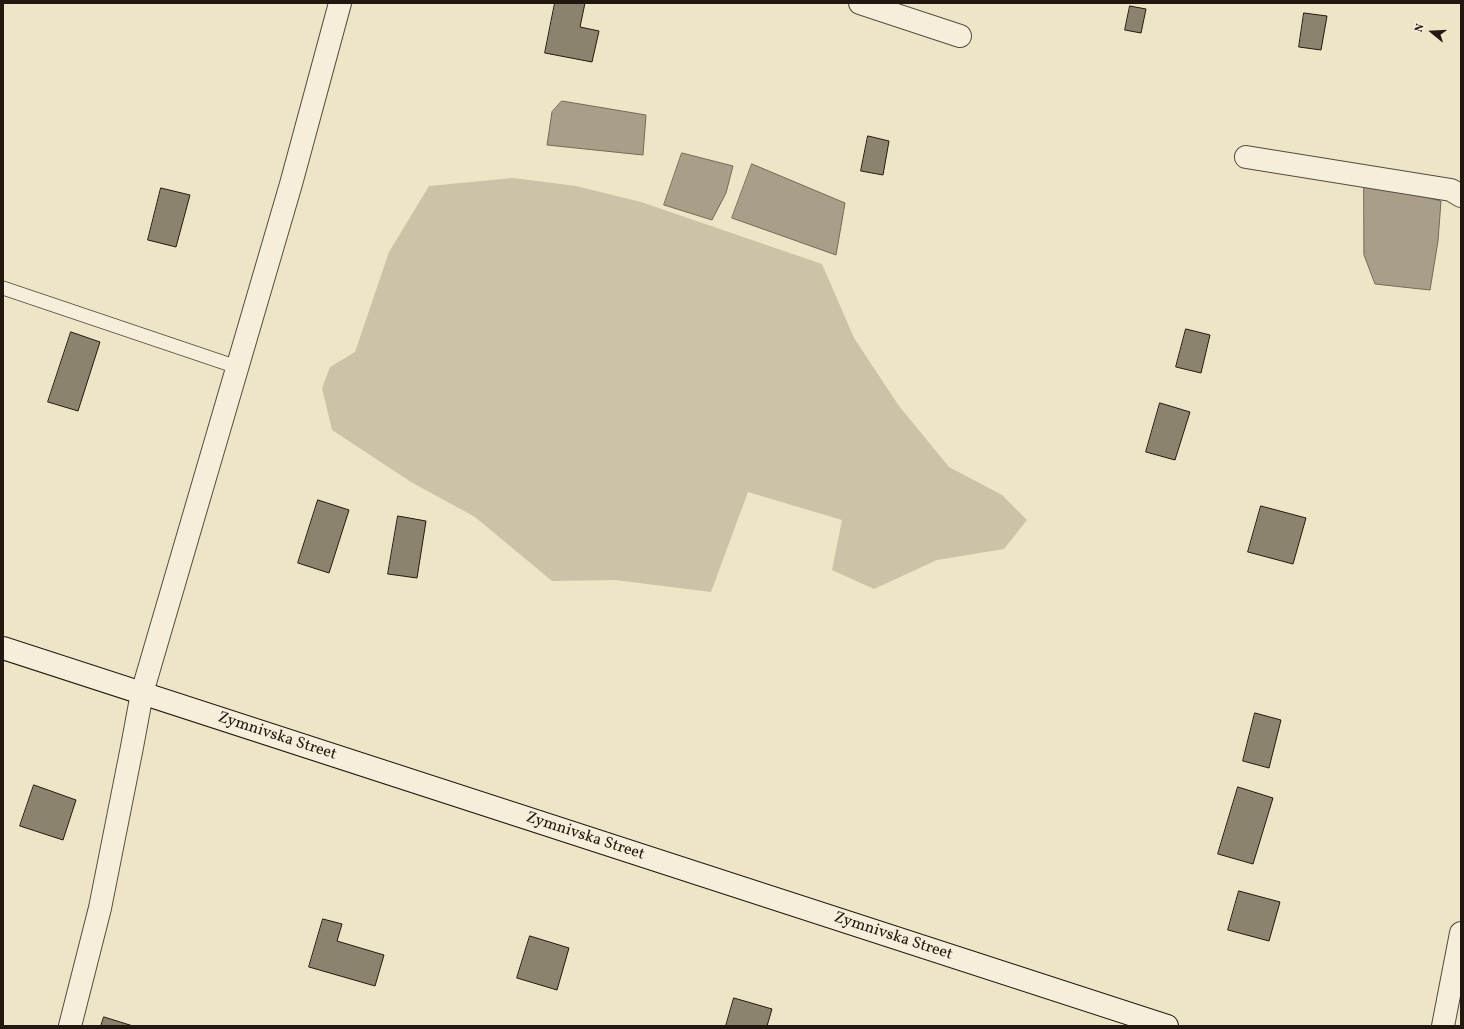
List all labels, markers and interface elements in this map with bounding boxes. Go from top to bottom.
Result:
north arrow [1412,12,1452,52]
text: N [1412,22,1428,34]
street label: Zymnivska Street [215,709,339,765]
street label: Zymnivska Street [523,809,647,865]
street label: Zymnivska Street [831,909,955,965]

